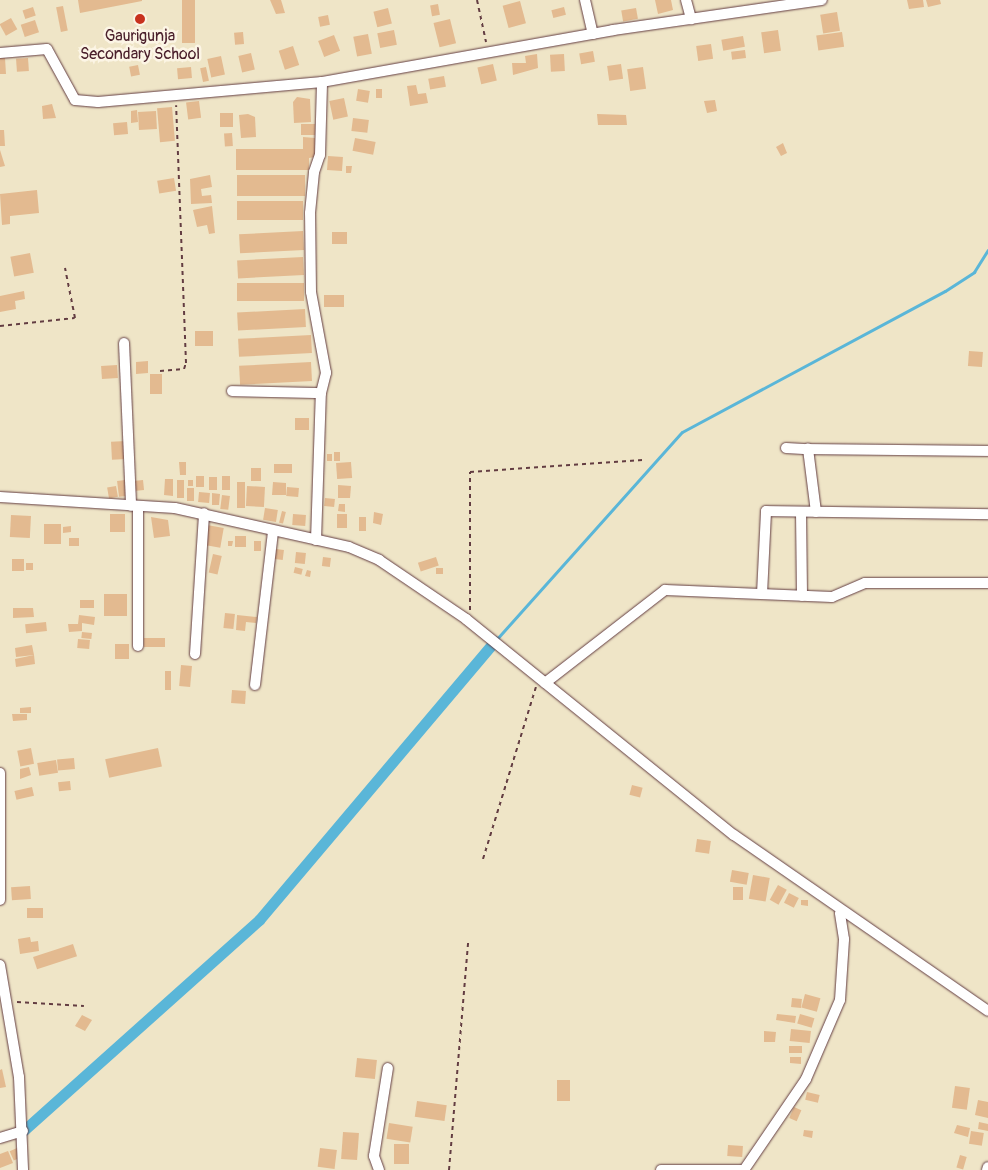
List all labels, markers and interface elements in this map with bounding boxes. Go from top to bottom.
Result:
marker: Gaurigunja Secondary School [134,13,146,25]
place label: Gaurigunja Secondary School [80,26,200,64]

